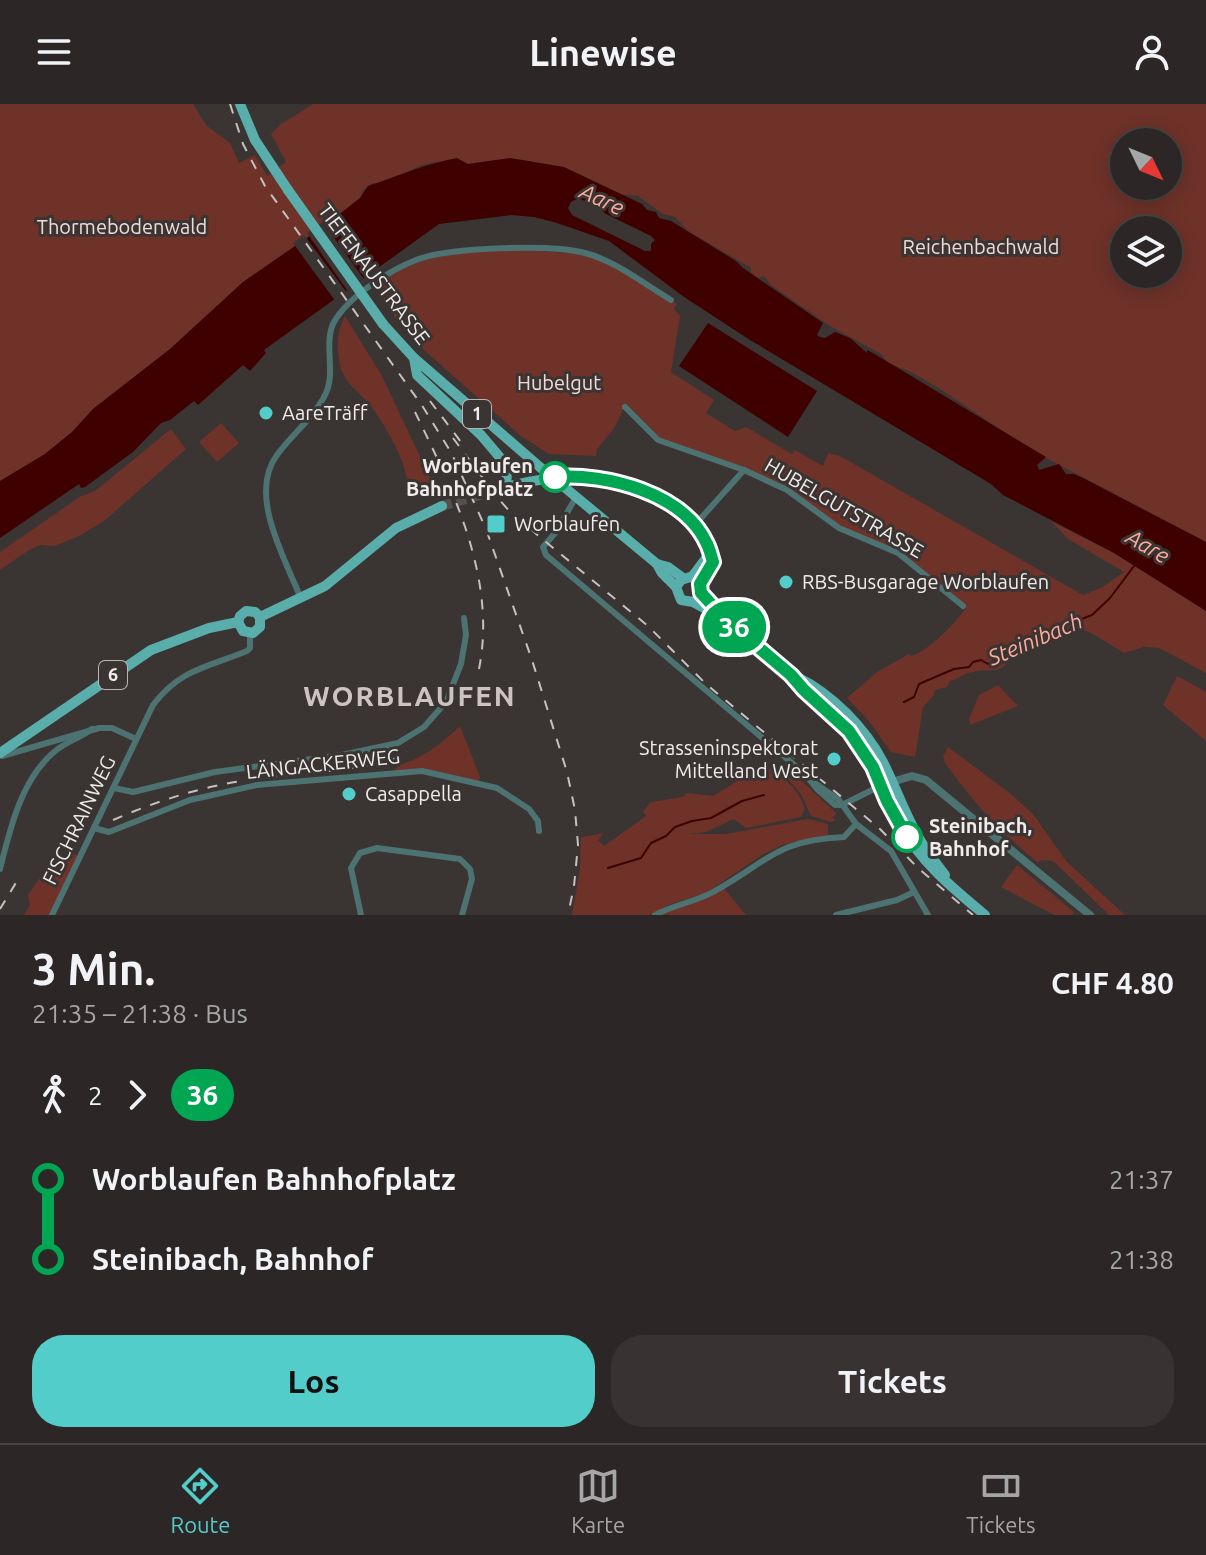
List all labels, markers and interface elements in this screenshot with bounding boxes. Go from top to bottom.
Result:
icon: menu [32,30,76,74]
icon: person [1130,30,1174,74]
text: Linewise [529,32,677,73]
north arrow [1110,128,1182,200]
map controls [1110,128,1182,288]
water label: Aare [575,177,628,219]
street label: TIEFENAUSTRASSE [314,199,435,349]
park label: Thormebodenwald [37,215,207,238]
button: layers [1110,216,1182,288]
park label: Reichenbachwald [903,235,1059,258]
park label: Hubelgut [517,371,601,394]
road number: 1 [463,400,491,428]
place label: AareTräff [282,401,368,424]
marker: AareTräff [257,404,275,422]
street label: HUBELGUTSTRASSE [761,453,928,562]
place label: Worblaufen Bahnhofplatz [406,454,533,500]
marker: Worblaufen Bahnhofplatz [540,462,570,492]
place label: Worblaufen [514,512,620,535]
marker: Worblaufen [485,513,507,535]
water label: Aare [1121,523,1174,568]
place label: RBS-Busgarage Worblaufen [802,570,1049,593]
marker: RBS-Busgarage Worblaufen [777,573,795,591]
line badge: 36 [698,601,770,653]
water label: Steinibach [983,607,1086,670]
text: 36 [718,611,750,642]
road number: 6 [99,661,127,689]
district label: WORBLAUFEN [303,680,517,711]
place label: Strasseninspektorat Mittelland West [639,736,818,782]
street label: LÄNGACKERWEG [245,744,401,783]
marker: Strasseninspektorat Mittelland West [825,750,843,768]
street label: FISCHRAINWEG [37,752,120,888]
place label: Casappella [365,782,462,805]
marker: Casappella [340,785,358,803]
place label: Steinibach, Bahnhof [929,814,1032,860]
marker: Steinibach, Bahnhof [892,822,922,852]
text: 3 Min. [32,944,155,993]
text: CHF 4.80 [1051,966,1174,1000]
text: 21:35 – 21:38 · Bus [32,999,248,1028]
icon: walk [32,1073,76,1117]
icon: forward [115,1073,159,1117]
text: 36 [187,1079,218,1110]
text: 2 [88,1081,103,1110]
text: Worblaufen Bahnhofplatz [92,1162,456,1196]
text: 21:37 [1109,1165,1174,1194]
text: Steinibach, Bahnhof [92,1242,373,1276]
text: 21:38 [1109,1245,1174,1274]
button: Los [32,1335,595,1427]
button: Tickets [611,1335,1174,1427]
tab: Route [171,1464,230,1537]
tab: Karte [571,1464,625,1537]
tab: Tickets [966,1464,1036,1537]

